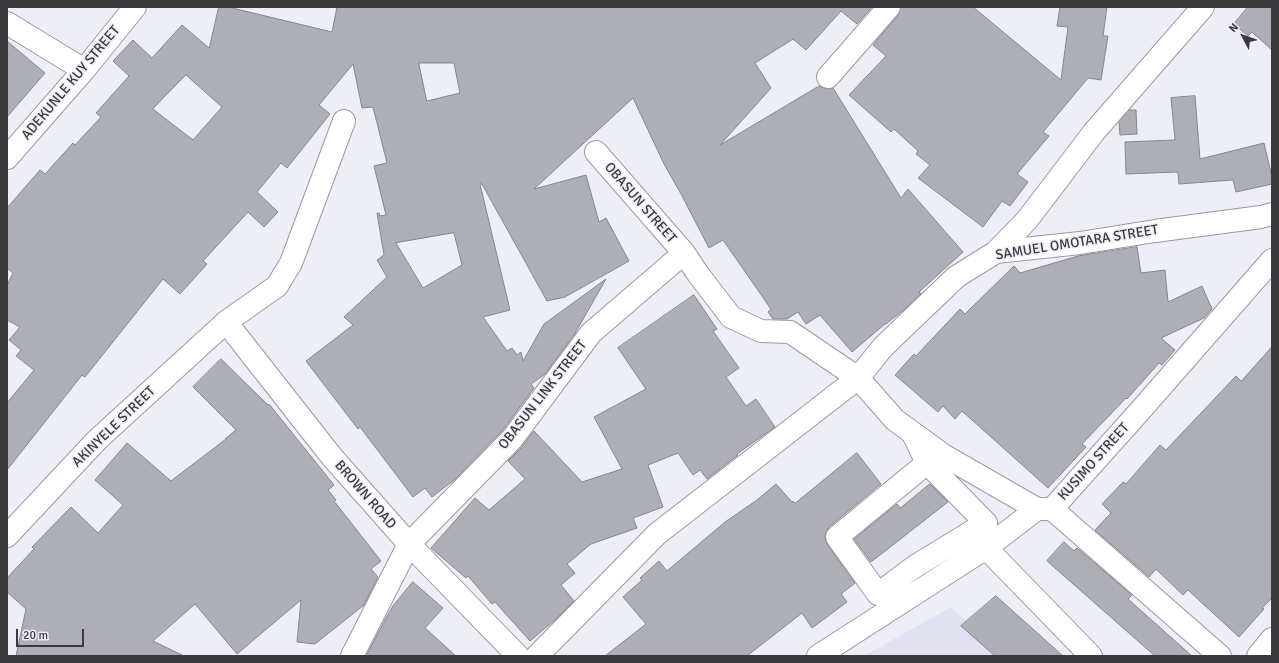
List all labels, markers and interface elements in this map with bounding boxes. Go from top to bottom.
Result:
north arrow [1223,16,1263,56]
text: N [1226,21,1241,35]
street label: ADEKUNLE KUY STREET [18,22,124,144]
street label: OBASUN STREET [600,159,680,247]
street label: SAMUEL OMOTARA STREET [994,222,1160,264]
street label: OBASUN LINK STREET [495,337,591,453]
street label: AKINYELE STREET [69,383,159,471]
street label: KUSIMO STREET [1055,420,1133,504]
street label: BROWN ROAD [331,457,399,533]
scale bar [18,621,86,647]
text: 20 m [23,628,48,643]

